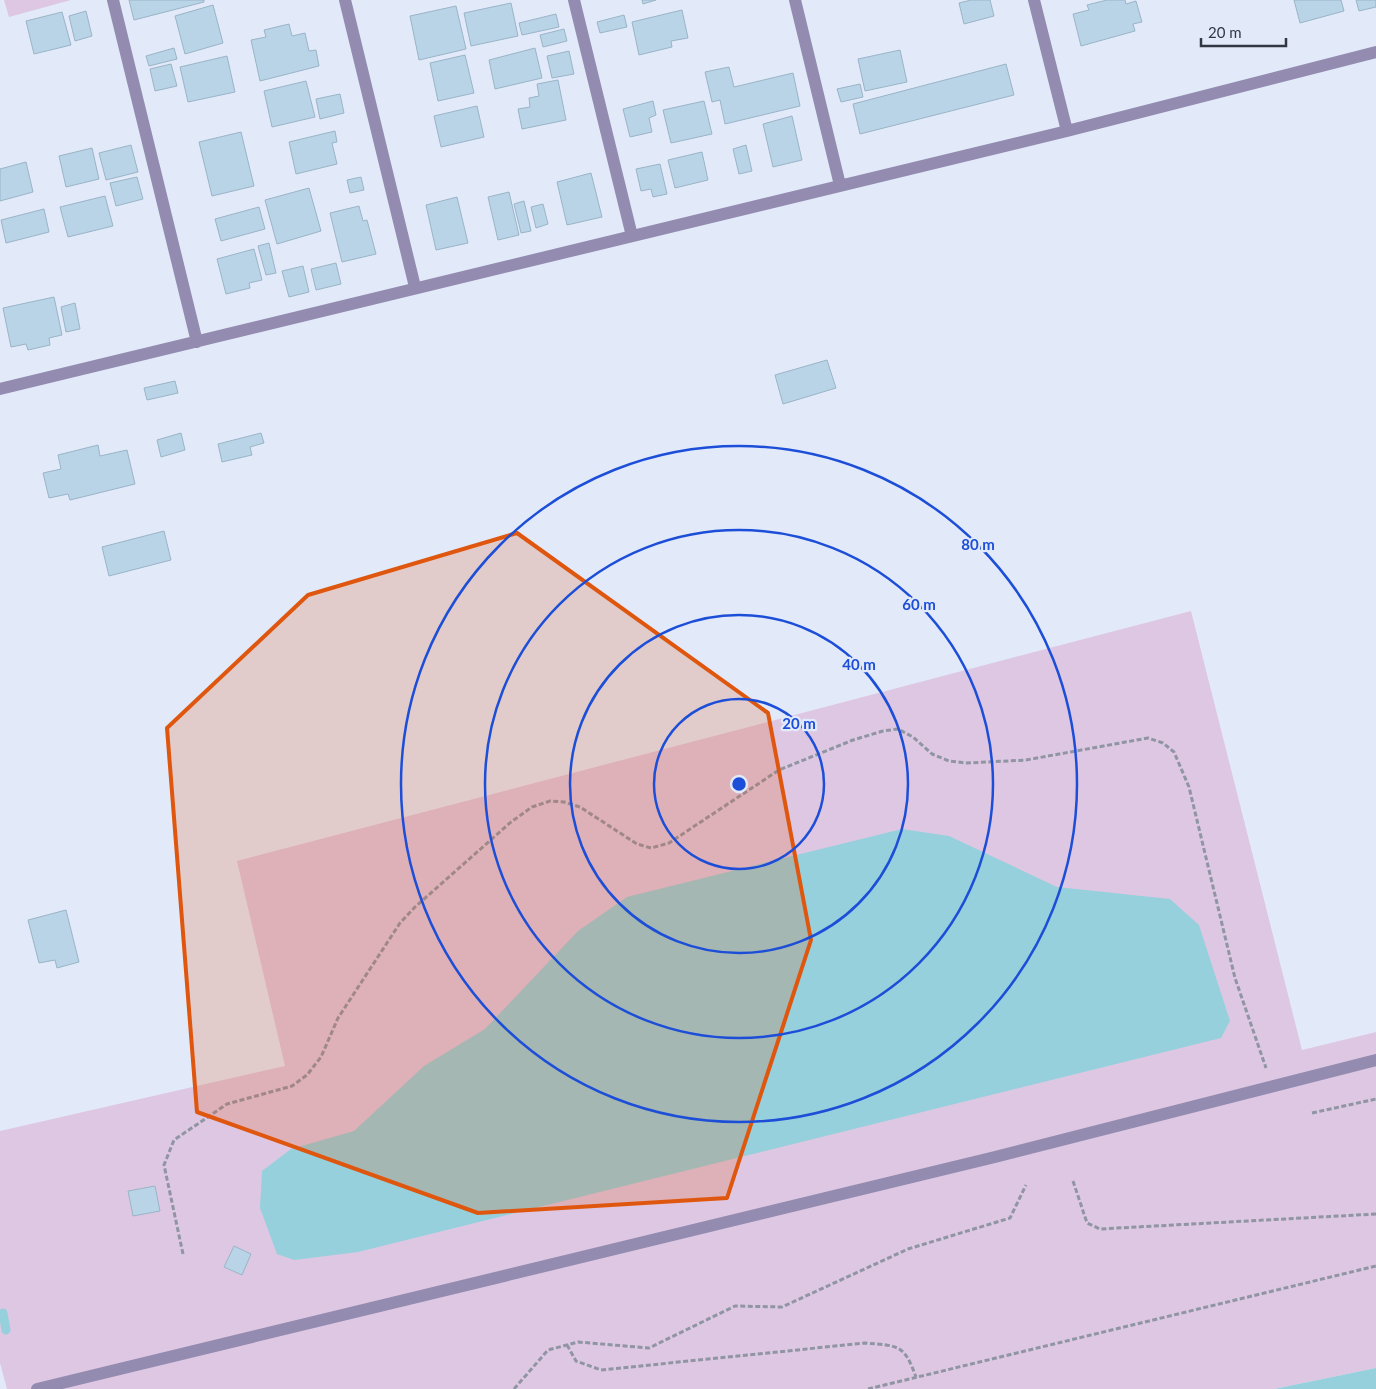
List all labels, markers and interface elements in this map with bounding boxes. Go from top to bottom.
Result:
scale bar [1201,15,1286,47]
text: 20 m [1208,23,1242,41]
text: 80 m [961,535,995,553]
text: 60 m [902,595,936,613]
text: 40 m [842,655,876,673]
text: 20 m [782,714,816,732]
centre of rings [730,775,748,793]

